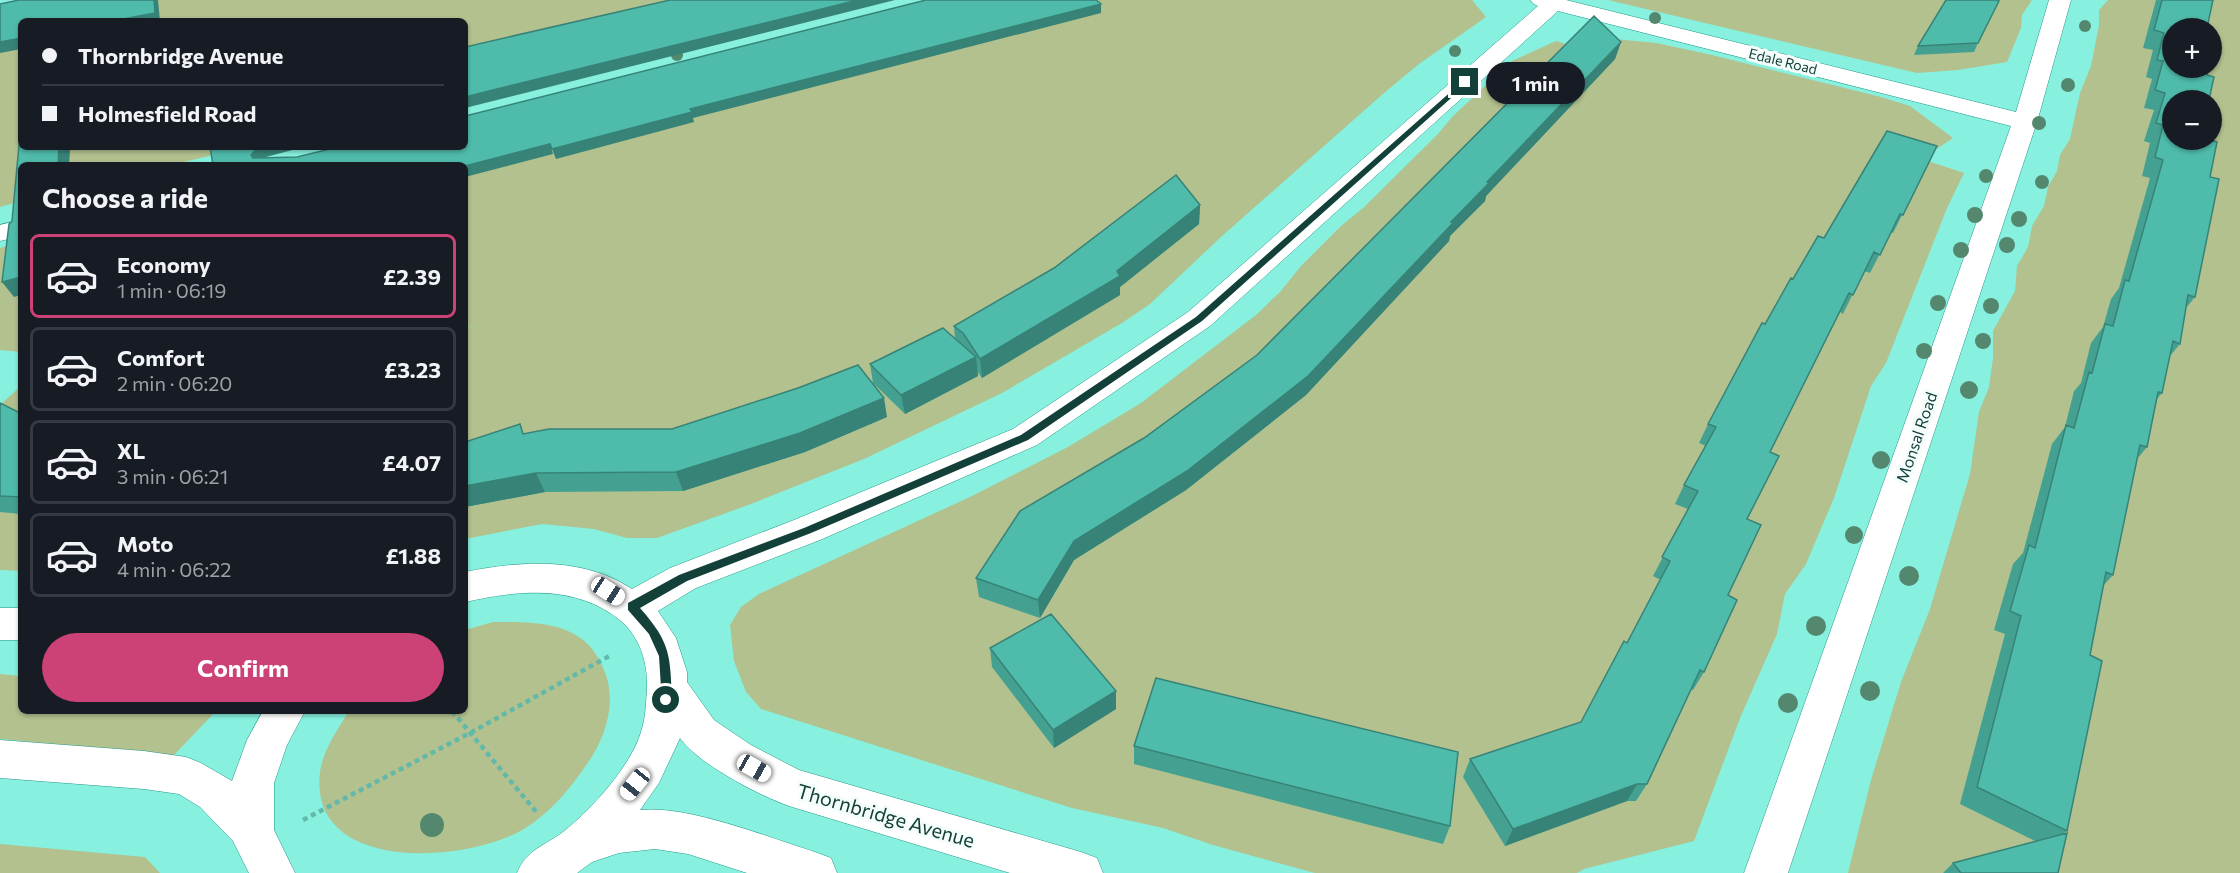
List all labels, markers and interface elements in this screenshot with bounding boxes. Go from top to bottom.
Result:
map controls [2162,18,2222,150]
button: + [2162,18,2222,78]
text: Thornbridge Avenue [78,42,283,69]
street label: Edale Road [1747,44,1819,78]
callout: 1 min [1486,61,1585,103]
route end [1451,68,1478,95]
text: 1 min [1512,71,1559,95]
button: − [2162,90,2222,150]
text: Holmesfield Road [78,100,256,127]
text: Choose a ride [42,181,208,214]
icon: car [45,249,99,303]
text: Economy [117,251,211,278]
text: £2.39 [383,263,441,290]
text: 1 min · 06:19 [117,278,226,302]
icon: car [45,342,99,396]
text: Comfort [117,344,205,371]
text: £3.23 [384,356,441,383]
text: 2 min · 06:20 [117,371,232,395]
street label: Monsal Road [1892,389,1940,485]
icon: car [45,435,99,489]
text: XL [117,437,145,464]
text: £4.07 [382,449,441,476]
text: 3 min · 06:21 [117,464,228,488]
icon: car [45,528,99,582]
text: Moto [117,530,173,557]
text: £1.88 [385,542,441,569]
text: 4 min · 06:22 [117,557,231,581]
car [588,574,628,608]
button: Confirm [42,633,444,702]
route start [652,686,679,713]
car [734,751,774,785]
car [617,764,653,804]
street label: Thornbridge Avenue [794,778,978,852]

